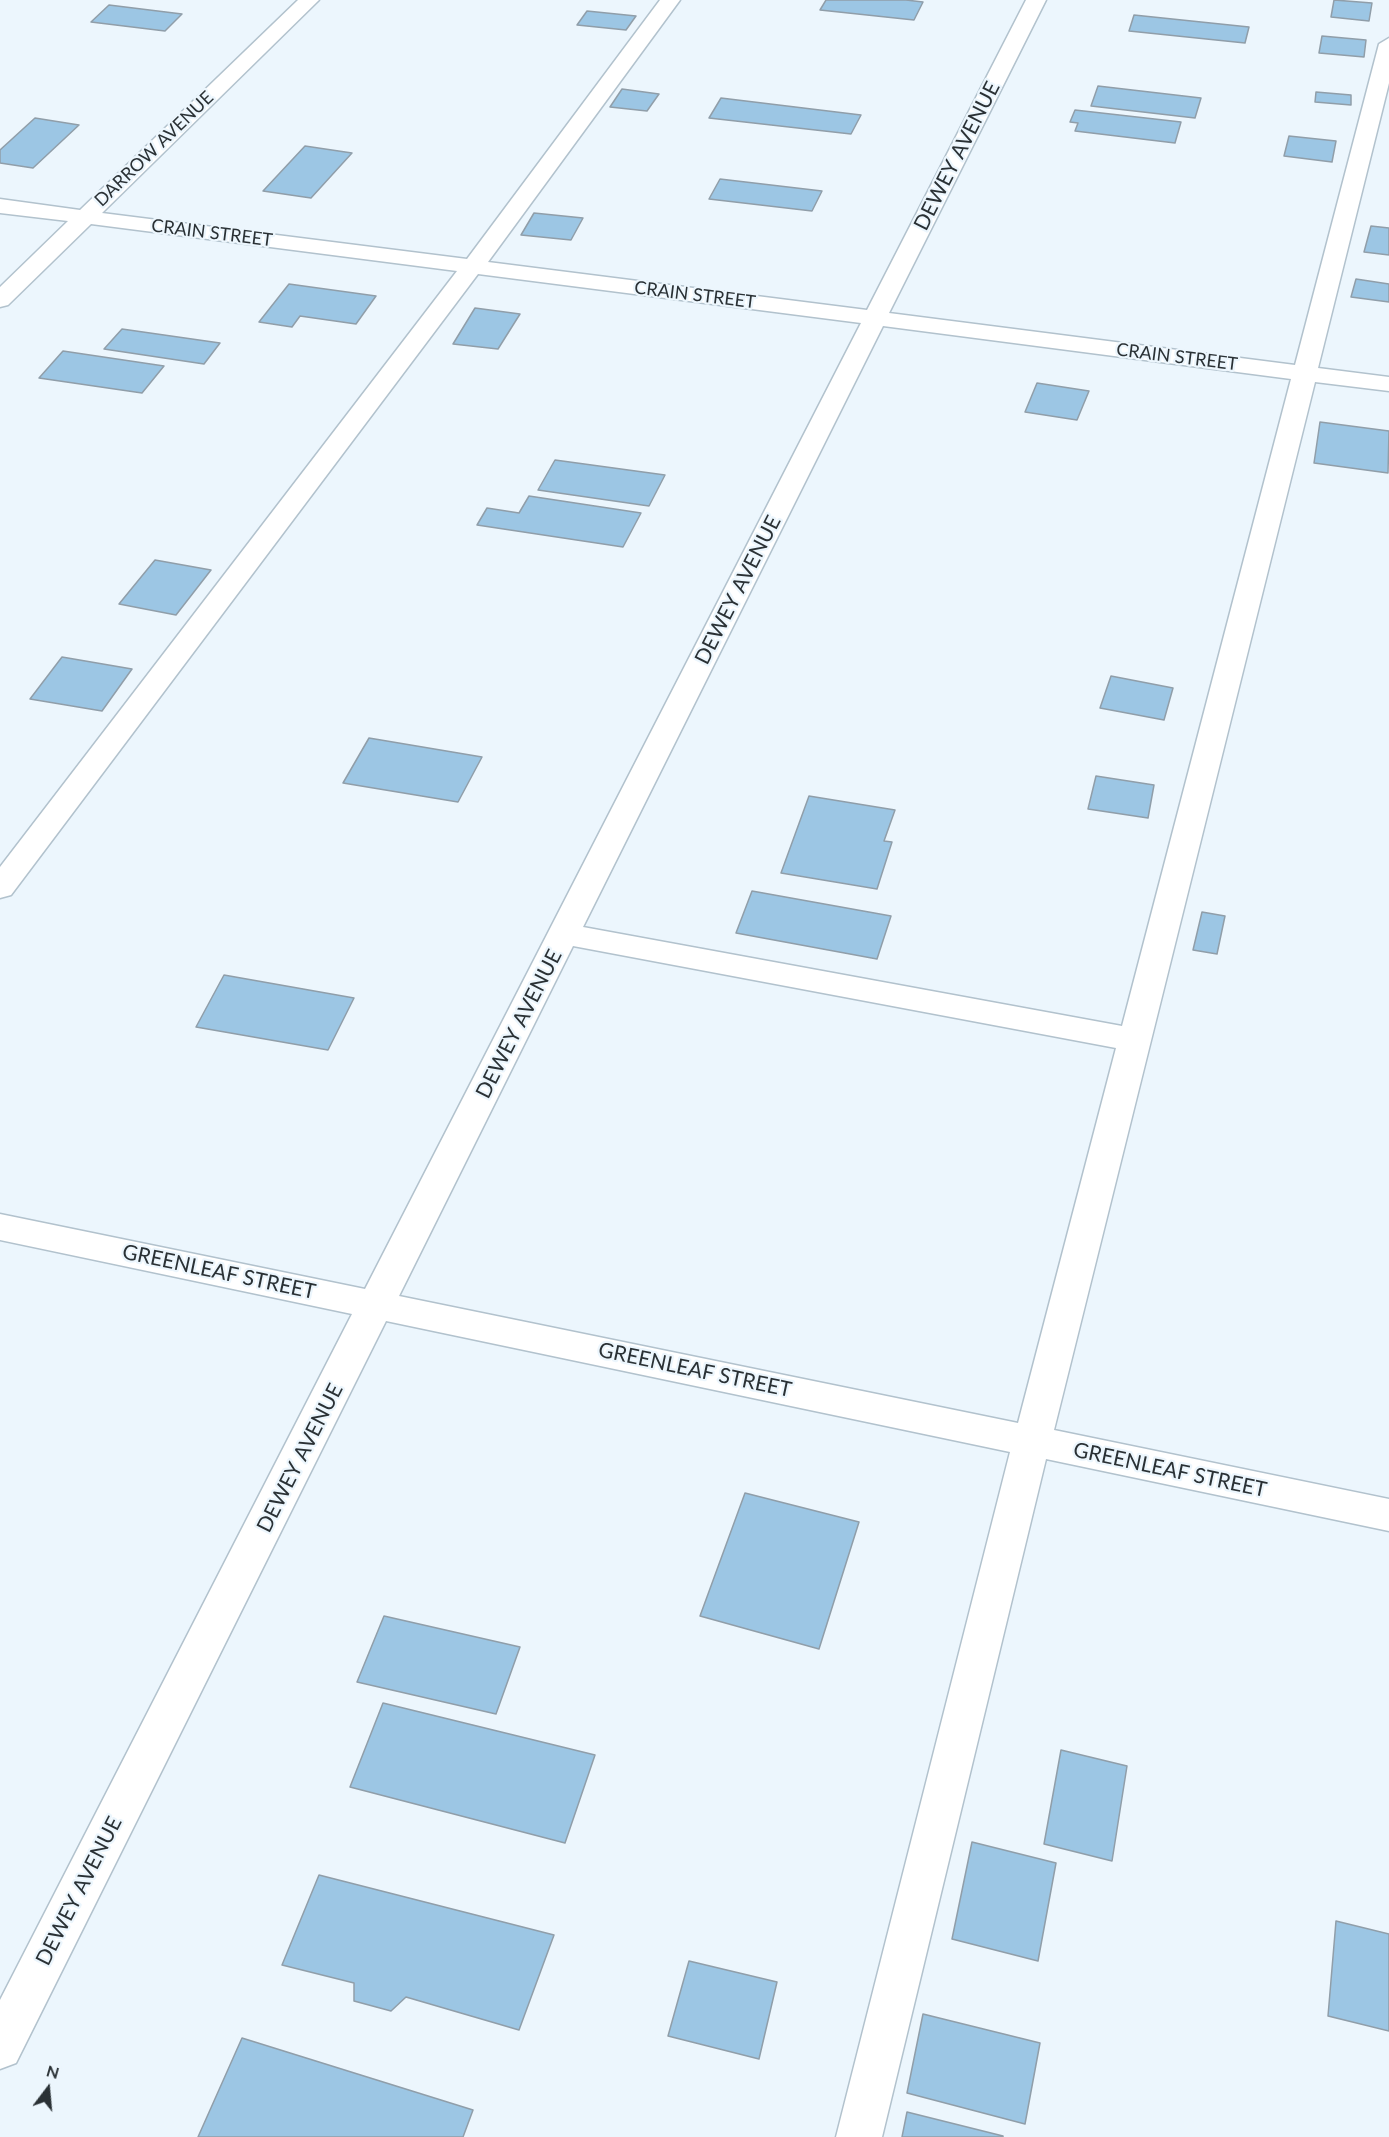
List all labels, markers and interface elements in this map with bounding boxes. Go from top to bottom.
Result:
street label: DEWEY AVENUE [909,77,1005,235]
street label: DARROW AVENUE [90,87,218,211]
street label: CRAIN STREET [150,215,274,251]
street label: CRAIN STREET [633,277,757,313]
street label: CRAIN STREET [1115,339,1239,375]
street label: DEWEY AVENUE [690,511,786,669]
street label: DEWEY AVENUE [471,945,567,1103]
street label: GREENLEAF STREET [120,1239,318,1305]
street label: GREENLEAF STREET [596,1337,794,1403]
street label: DEWEY AVENUE [252,1379,348,1537]
street label: GREENLEAF STREET [1071,1437,1269,1503]
street label: DEWEY AVENUE [31,1812,127,1970]
north arrow [18,2059,78,2119]
text: N [45,2060,62,2082]

